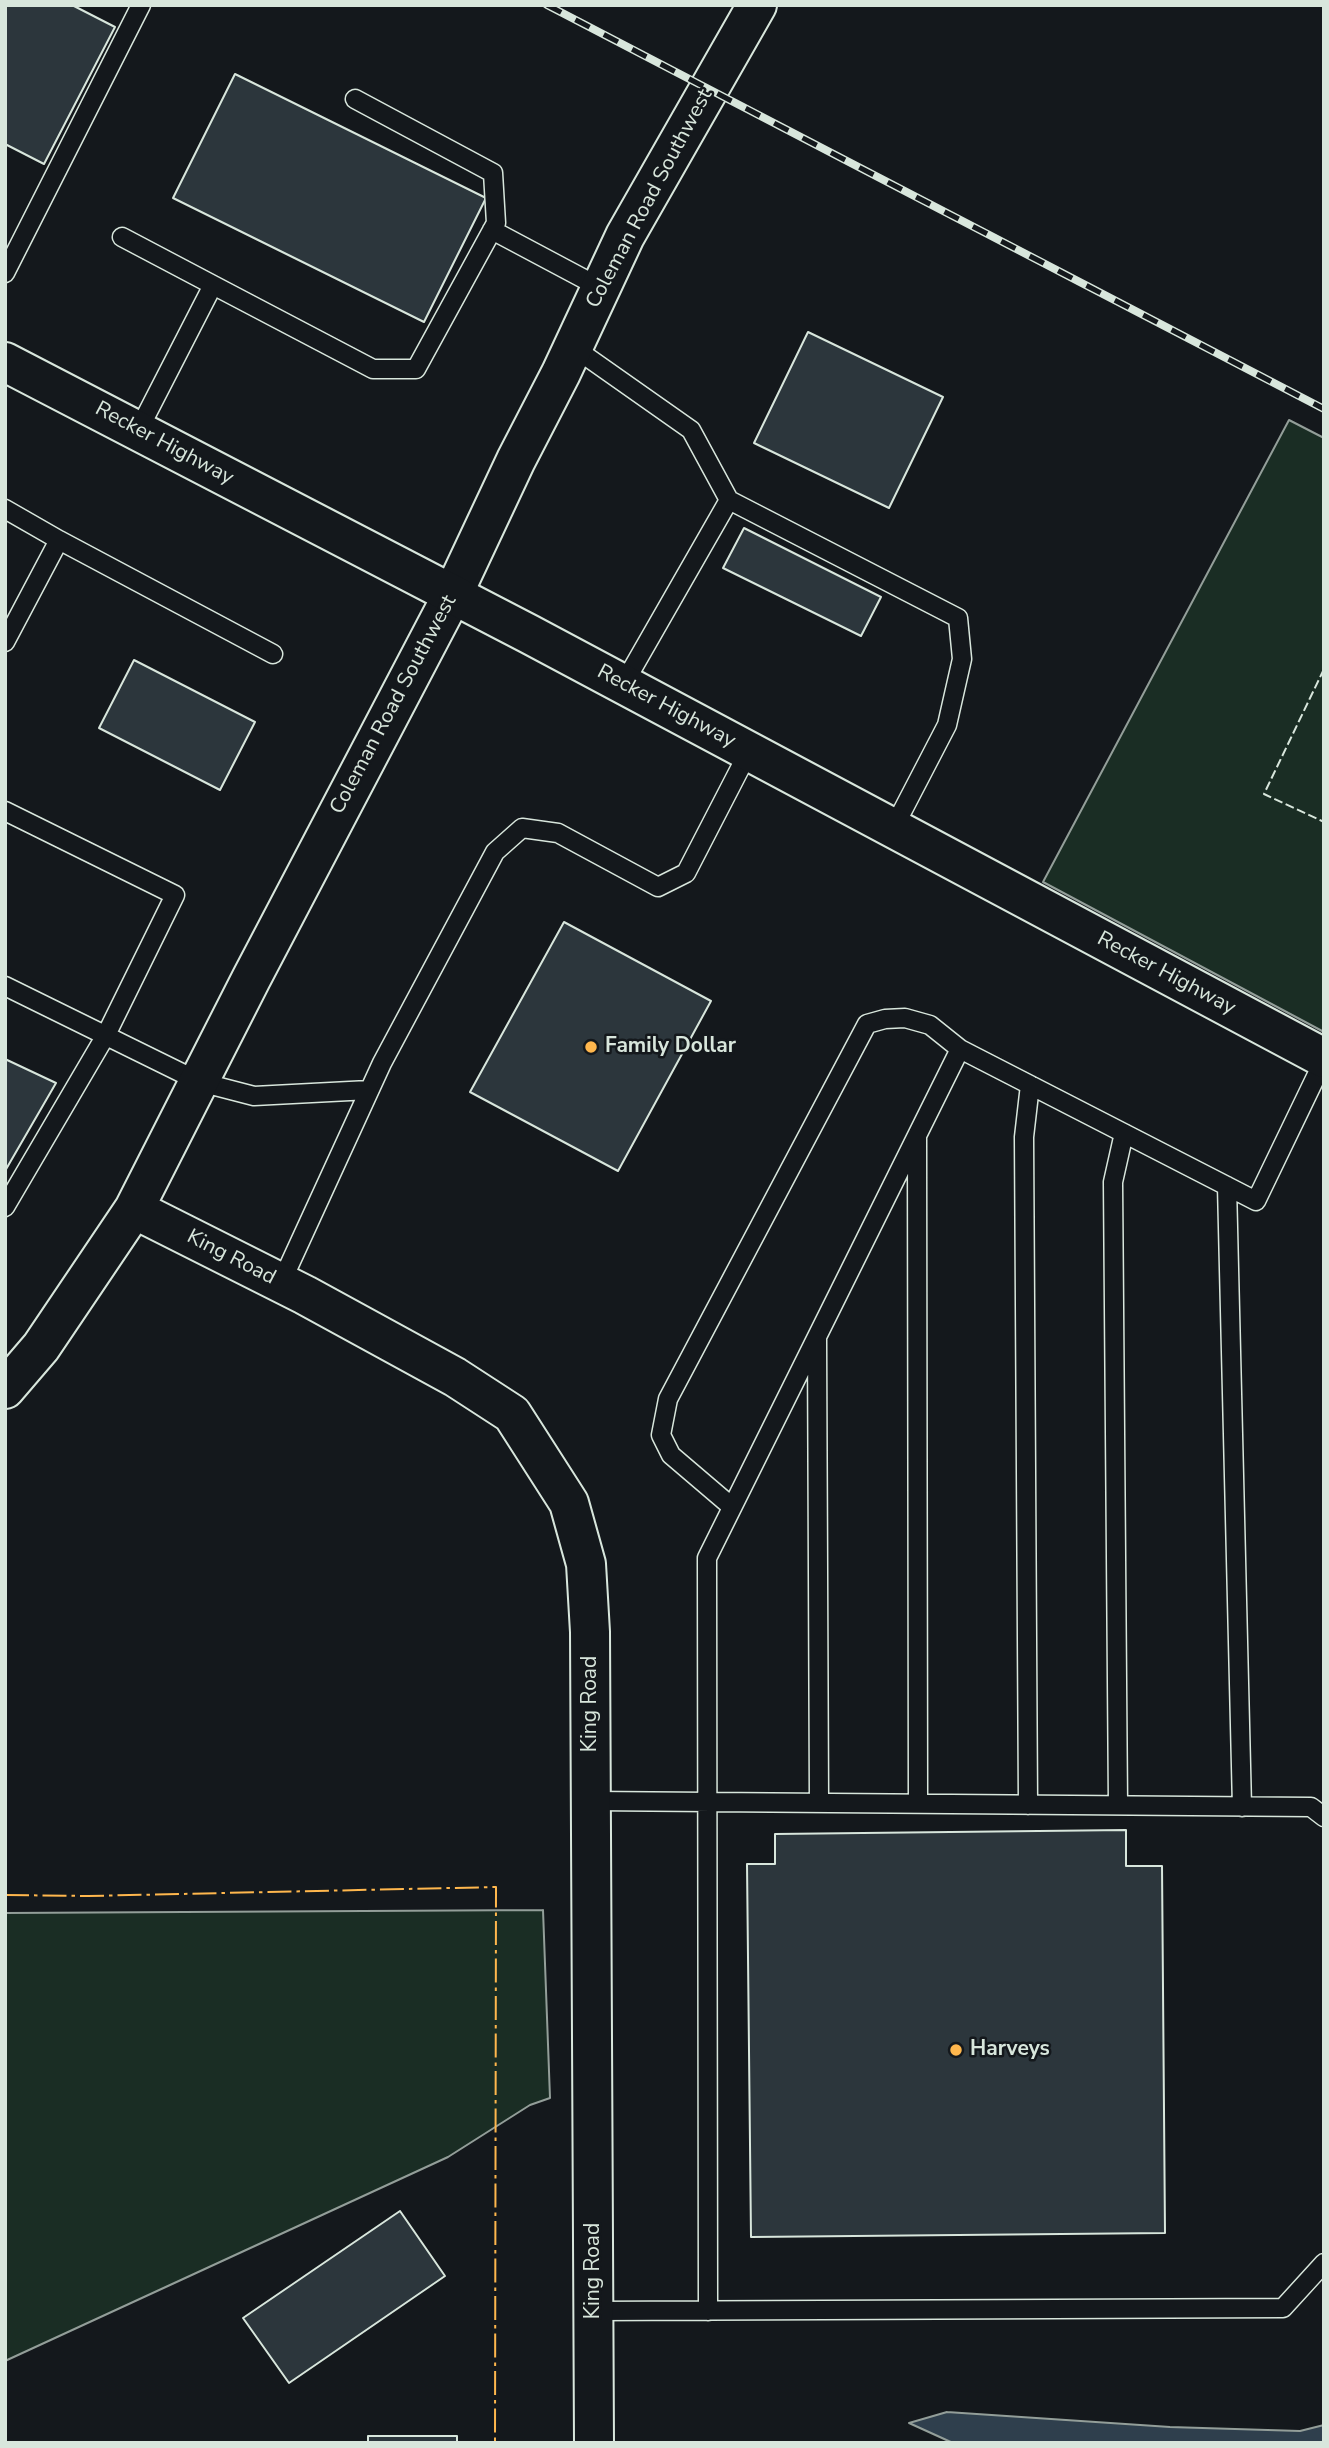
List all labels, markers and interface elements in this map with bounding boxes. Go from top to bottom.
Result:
street label: Coleman Road Southwest [581,85,719,313]
street label: Recker Highway [90,397,238,491]
street label: Coleman Road Southwest [325,591,463,819]
street label: Recker Highway [592,660,740,754]
street label: Recker Highway [1092,927,1240,1021]
place label: Family Dollar [605,1034,736,1060]
marker: Family Dollar [583,1039,599,1055]
street label: King Road [182,1225,280,1291]
street label: King Road [578,1656,604,1752]
place label: Harveys [970,2037,1050,2063]
marker: Harveys [948,2042,964,2058]
street label: King Road [581,2223,607,2319]

